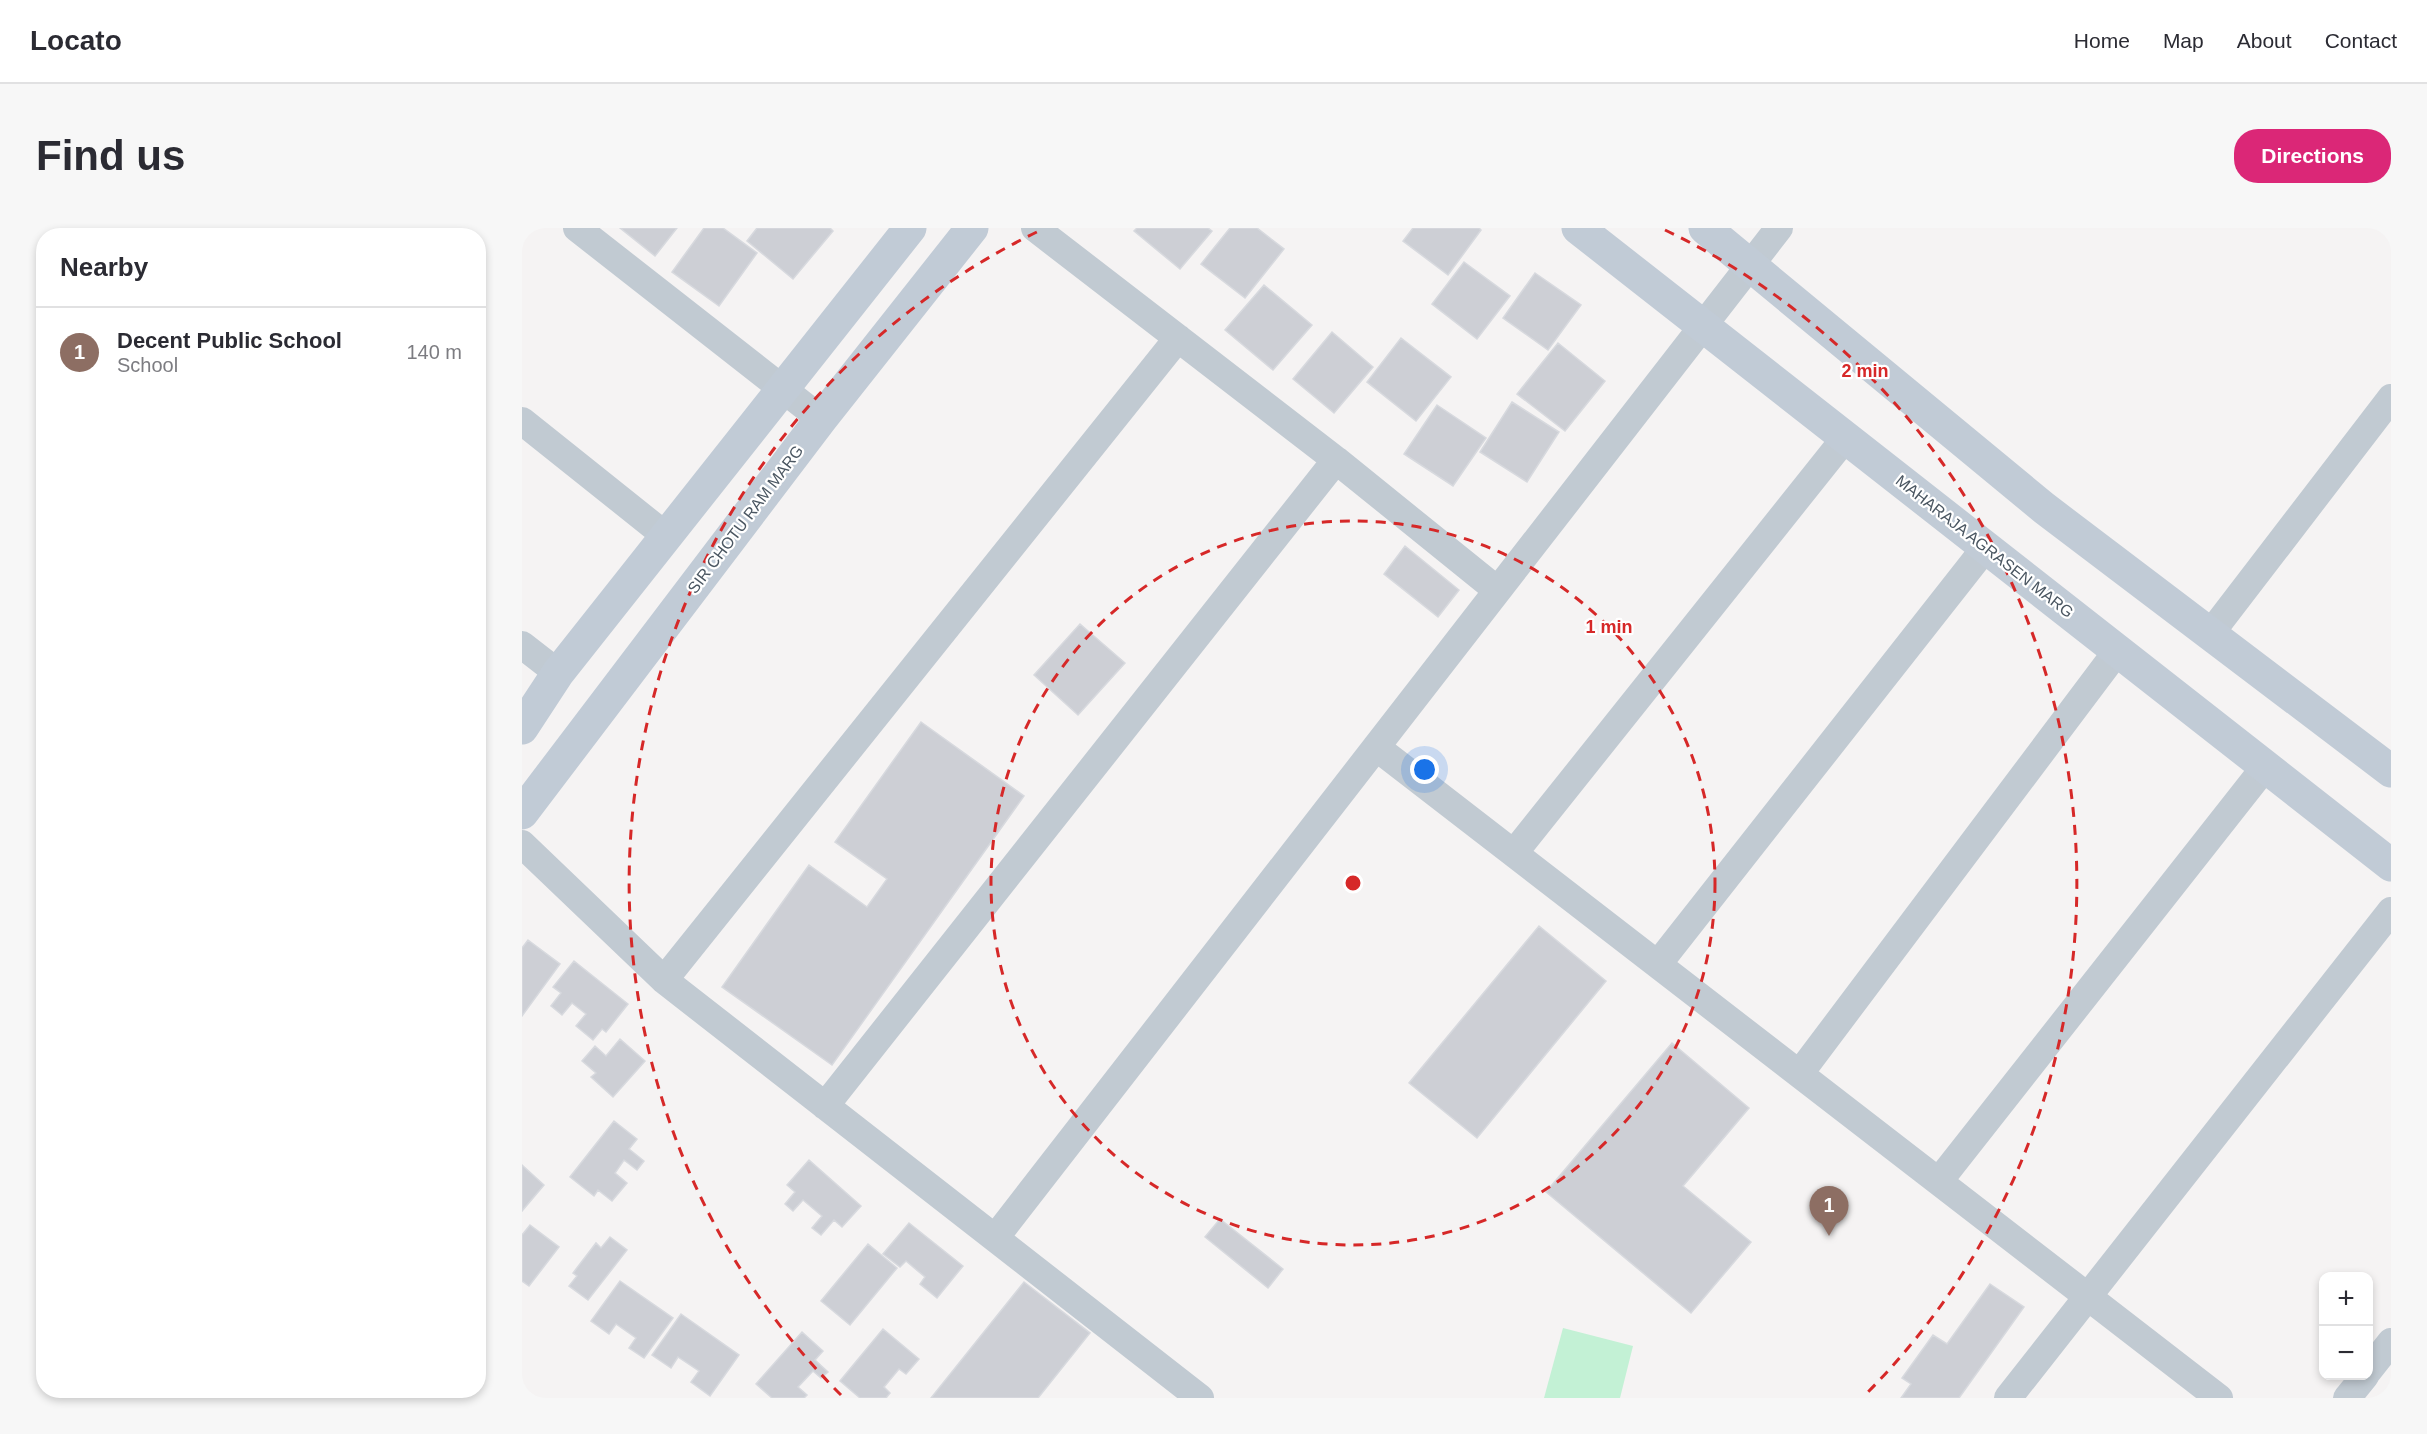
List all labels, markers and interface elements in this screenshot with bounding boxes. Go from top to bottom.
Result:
text: Locato [30,25,122,56]
text: Home [2074,29,2130,52]
text: Map [2163,29,2204,52]
text: About [2237,29,2292,52]
text: Contact [2325,29,2397,52]
button: Directions [2234,129,2391,183]
text: Find us [36,132,185,179]
text: Nearby [60,252,148,282]
text: Decent Public School [117,328,342,353]
text: 1 [74,341,85,363]
text: 140 m [406,341,462,363]
text: School [117,354,178,376]
text: 2 min [1841,361,1889,381]
street label: SIR CHOTU RAM MARG [684,442,806,596]
street label: MAHARAJA AGRASEN MARG [1893,472,2077,621]
text: 1 min [1585,617,1633,637]
your location [1410,755,1439,784]
centre of rings [1343,873,1363,893]
pin: 1 [1810,1186,1848,1236]
map controls [2319,1272,2373,1380]
button: + [2319,1272,2373,1326]
button: − [2319,1326,2373,1380]

